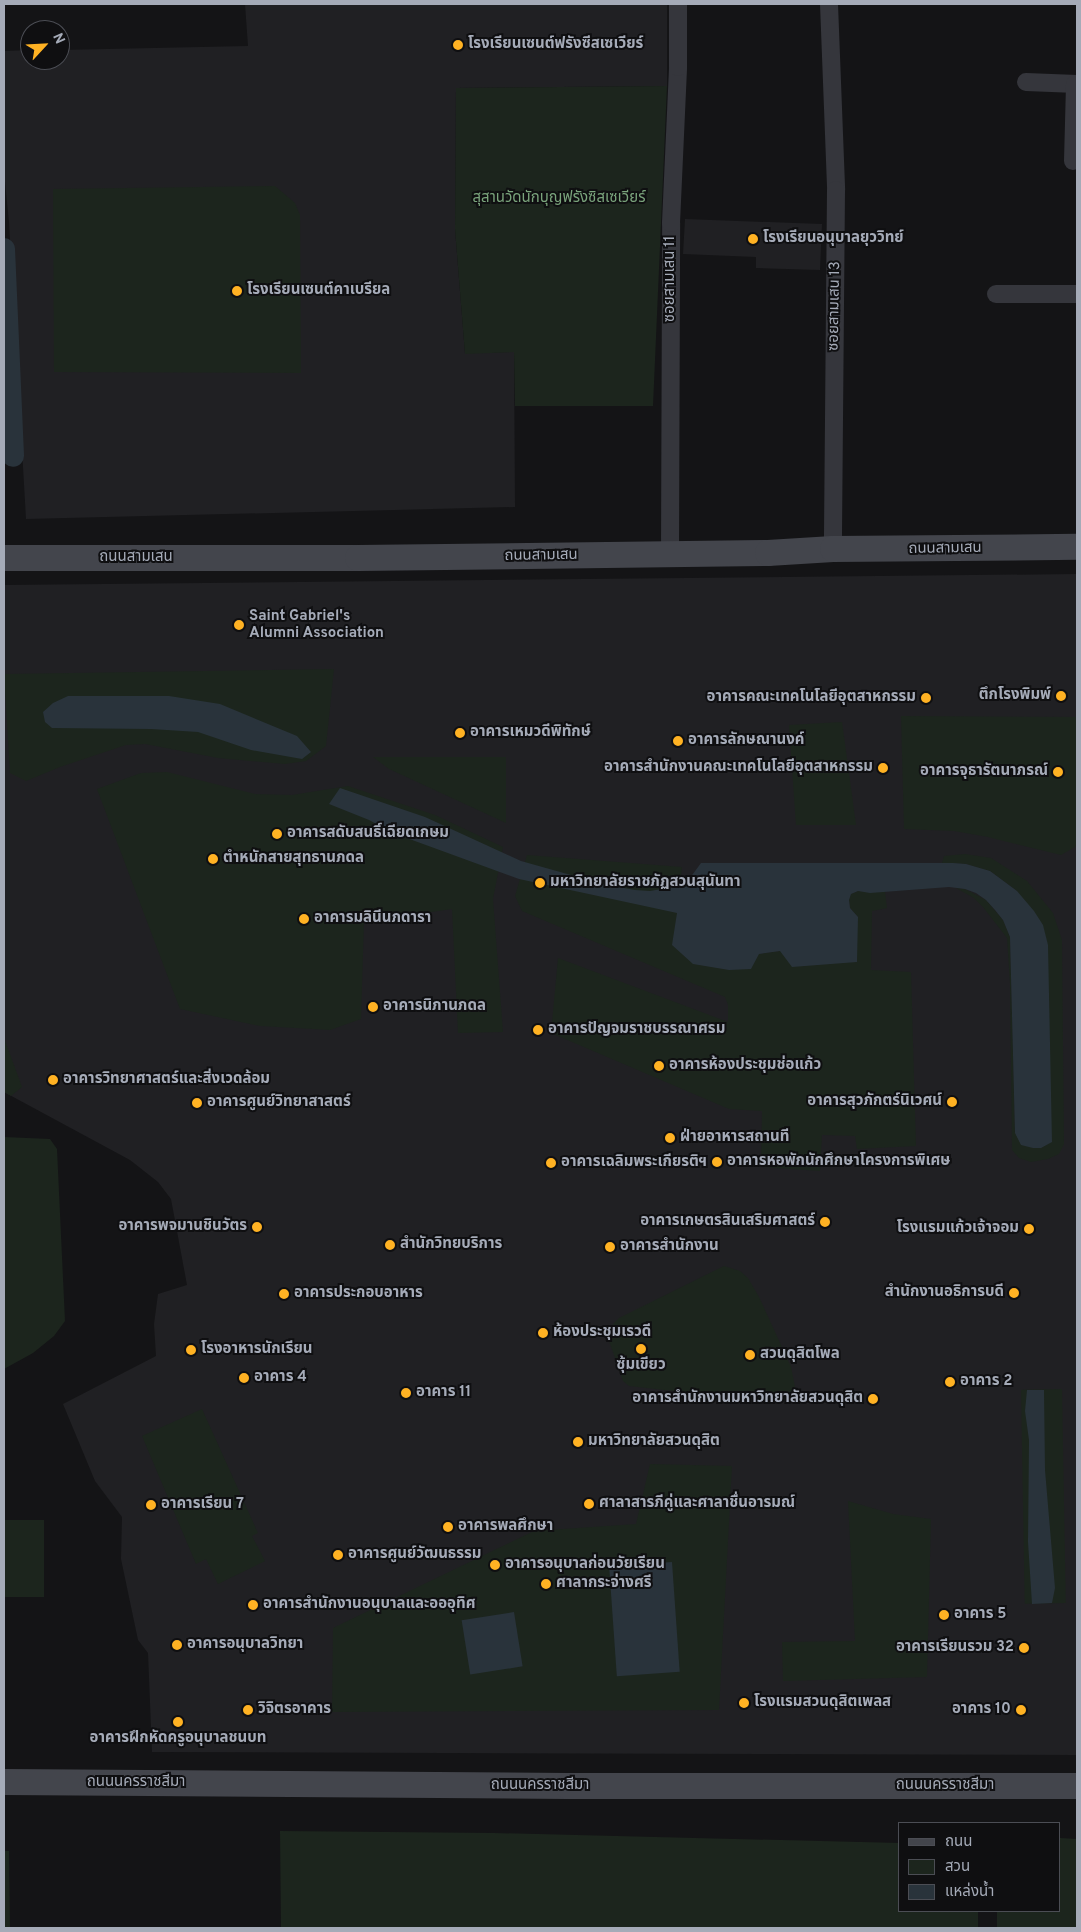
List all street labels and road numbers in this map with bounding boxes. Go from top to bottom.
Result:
street label: ซอยสามเสน 11 [662,236,680,322]
street label: ซอยสามเสน 13 [825,261,845,351]
street label: ถนนสามเสน [908,539,982,559]
street label: ถนนสามเสน [504,546,578,566]
street label: ถนนสามเสน [99,549,173,567]
street label: ถนนนครราชสีมา [87,1774,185,1792]
street label: ถนนนครราชสีมา [491,1777,589,1795]
street label: ถนนนครราชสีมา [896,1777,994,1795]

